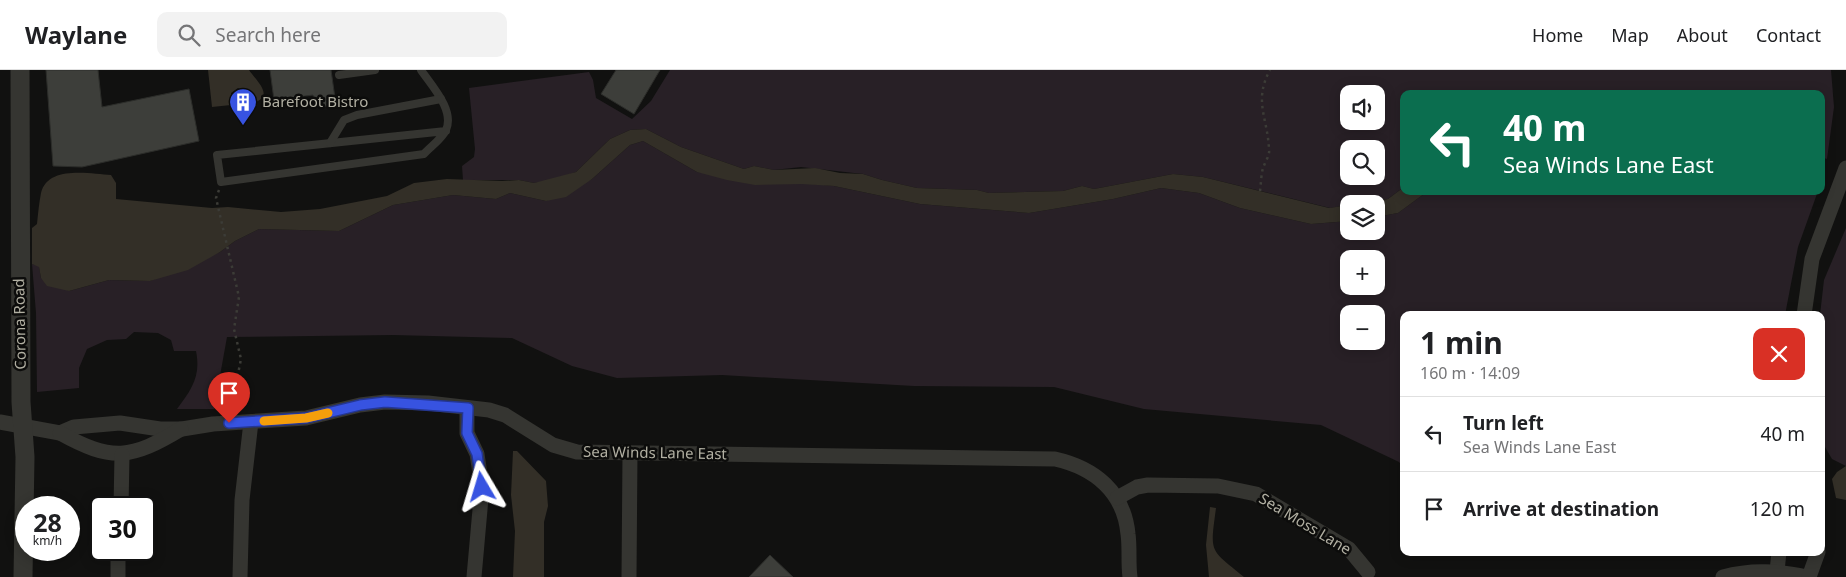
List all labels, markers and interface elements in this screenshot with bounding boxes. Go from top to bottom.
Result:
search box [157,12,507,57]
text: Waylane [25,18,127,51]
icon: search [175,21,203,49]
text: Search here [215,22,321,48]
text: Home [1532,23,1583,47]
text: Map [1611,23,1649,47]
text: About [1677,23,1728,47]
text: Contact [1756,23,1821,47]
map controls [1340,85,1385,350]
button: sound [1340,85,1385,130]
building icon: Barefoot Bistro [228,87,258,126]
place label: Barefoot Bistro [262,91,368,111]
text: 40 m [1503,104,1586,151]
icon: left [1420,110,1485,175]
button: search [1340,140,1385,185]
text: Sea Winds Lane East [1503,149,1714,179]
button: layers [1340,195,1385,240]
button: + [1340,250,1385,295]
street label: Corona Road [8,278,30,370]
button: − [1340,305,1385,350]
text: 1 min [1420,322,1503,363]
button: close [1753,328,1805,380]
text: 160 m · 14:09 [1420,362,1520,384]
pin [208,372,250,423]
icon: arrive [215,379,243,407]
text: Turn left [1463,410,1544,436]
icon: left [1420,420,1448,448]
text: 40 m [1761,421,1805,447]
text: Sea Winds Lane East [1463,436,1616,458]
street label: Sea Winds Lane East [583,441,728,463]
position arrow [455,460,507,512]
street label: Sea Moss Lane [1256,488,1355,558]
icon: arrive [1420,495,1448,523]
speed limit sign: 30 [90,496,155,561]
text: Arrive at destination [1463,496,1659,522]
text: 120 m [1750,496,1805,522]
text: 28 [33,505,62,539]
text: km/h [33,532,62,549]

